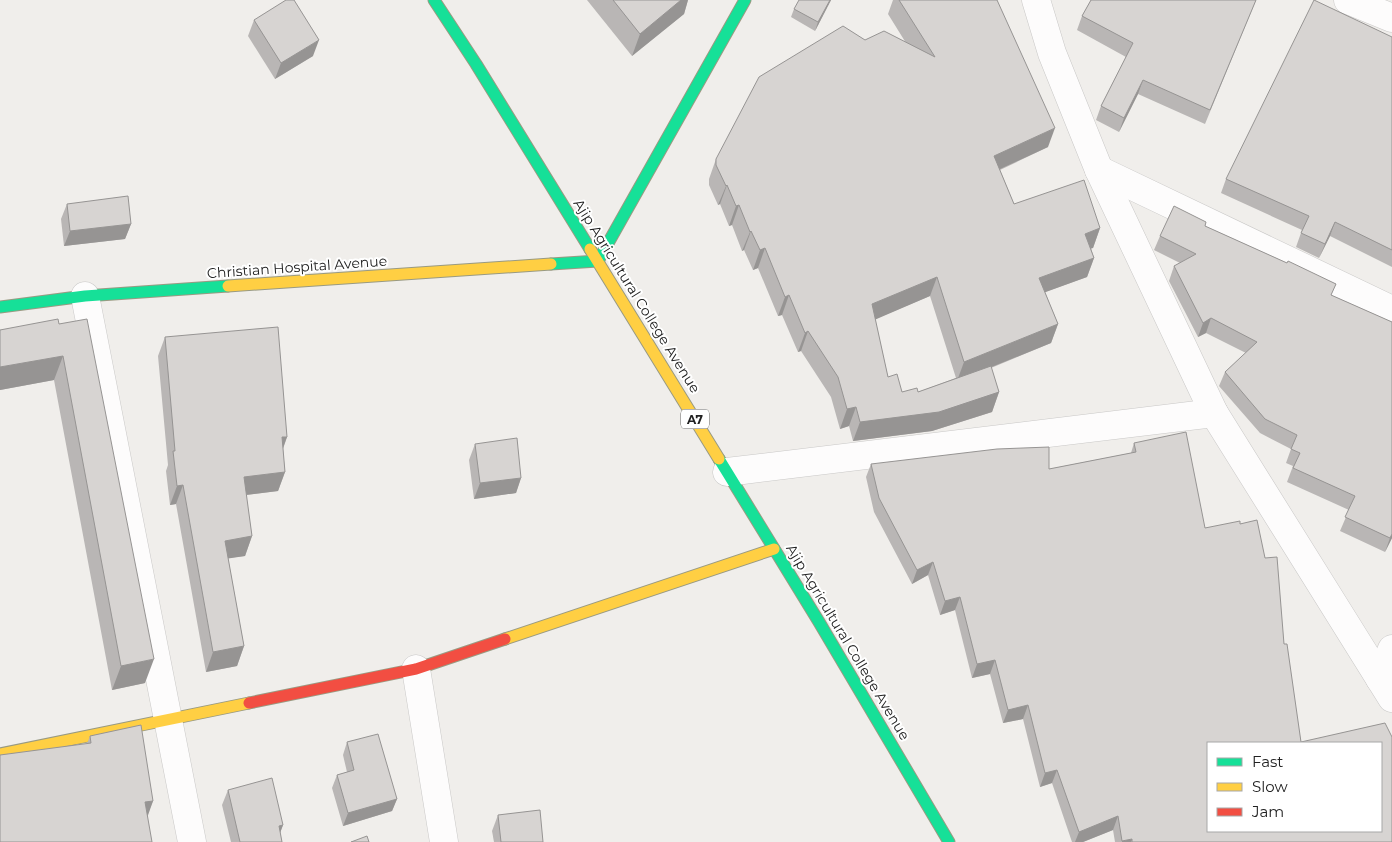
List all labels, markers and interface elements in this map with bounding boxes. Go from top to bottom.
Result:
street label: Ajip Agricultural College Avenue [570,196,704,396]
street label: Christian Hospital Avenue [206,252,388,282]
road number: A7 [681,409,709,428]
street label: Ajip Agricultural College Avenue [782,541,914,743]
legend [1207,742,1382,832]
text: Fast [1252,752,1283,771]
text: Slow [1252,777,1288,796]
text: Jam [1251,802,1284,821]

